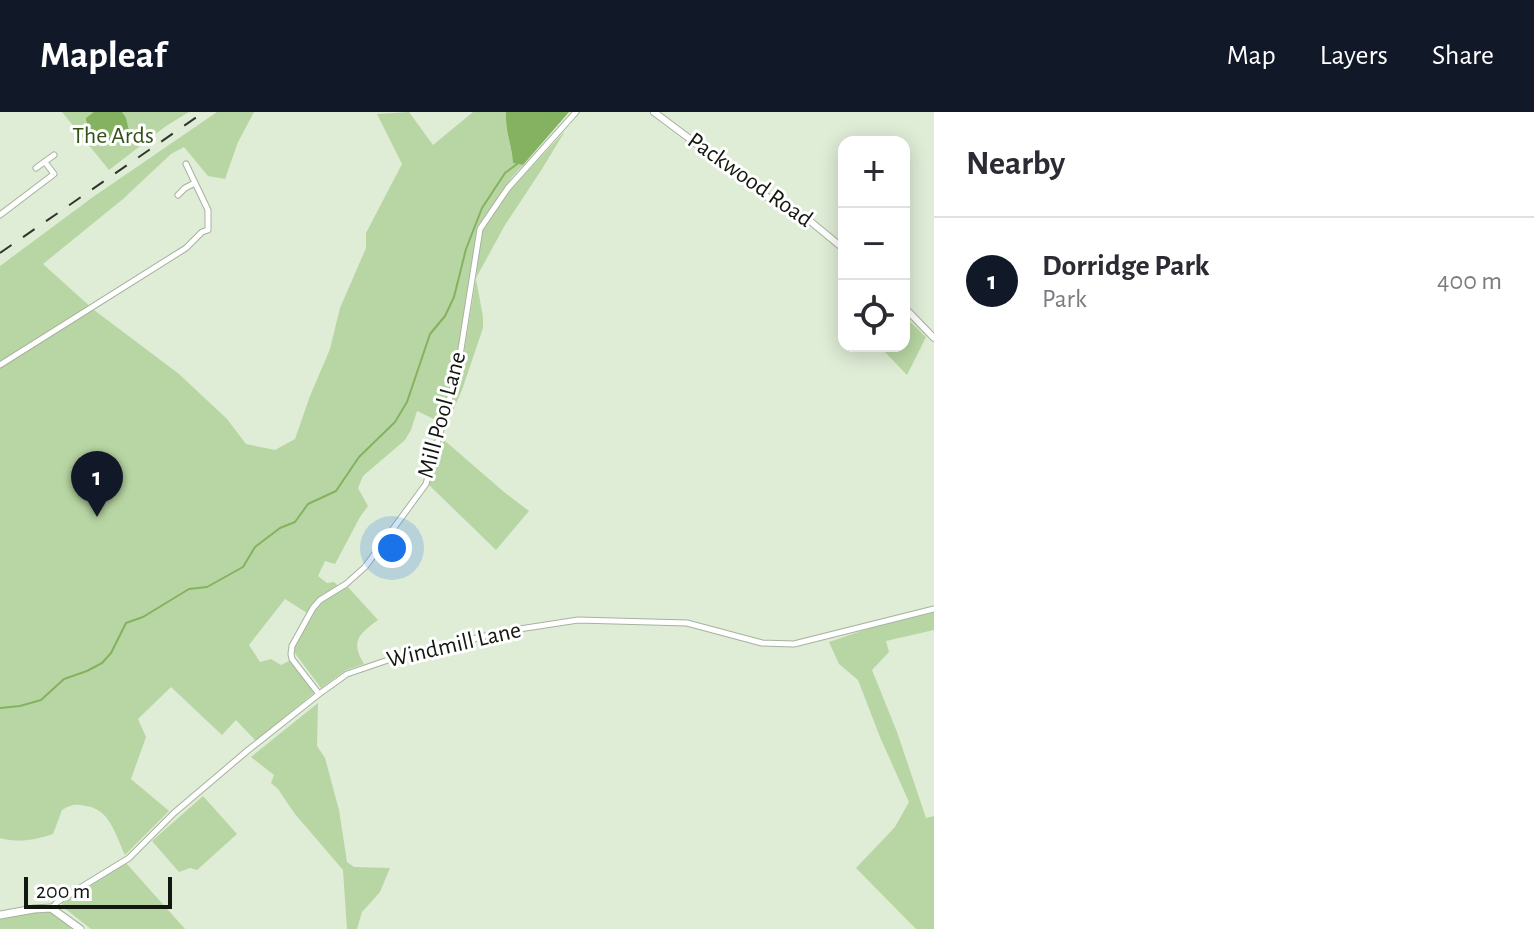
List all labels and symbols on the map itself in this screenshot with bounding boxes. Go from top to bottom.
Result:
park label: The Ards [72,124,154,148]
street label: Packwood Road [683,128,817,232]
street label: Mill Pool Lane [414,349,470,481]
pin: 1 [71,451,123,517]
your location [372,528,412,568]
street label: Windmill Lane [384,618,524,672]
scale bar [24,873,172,909]

